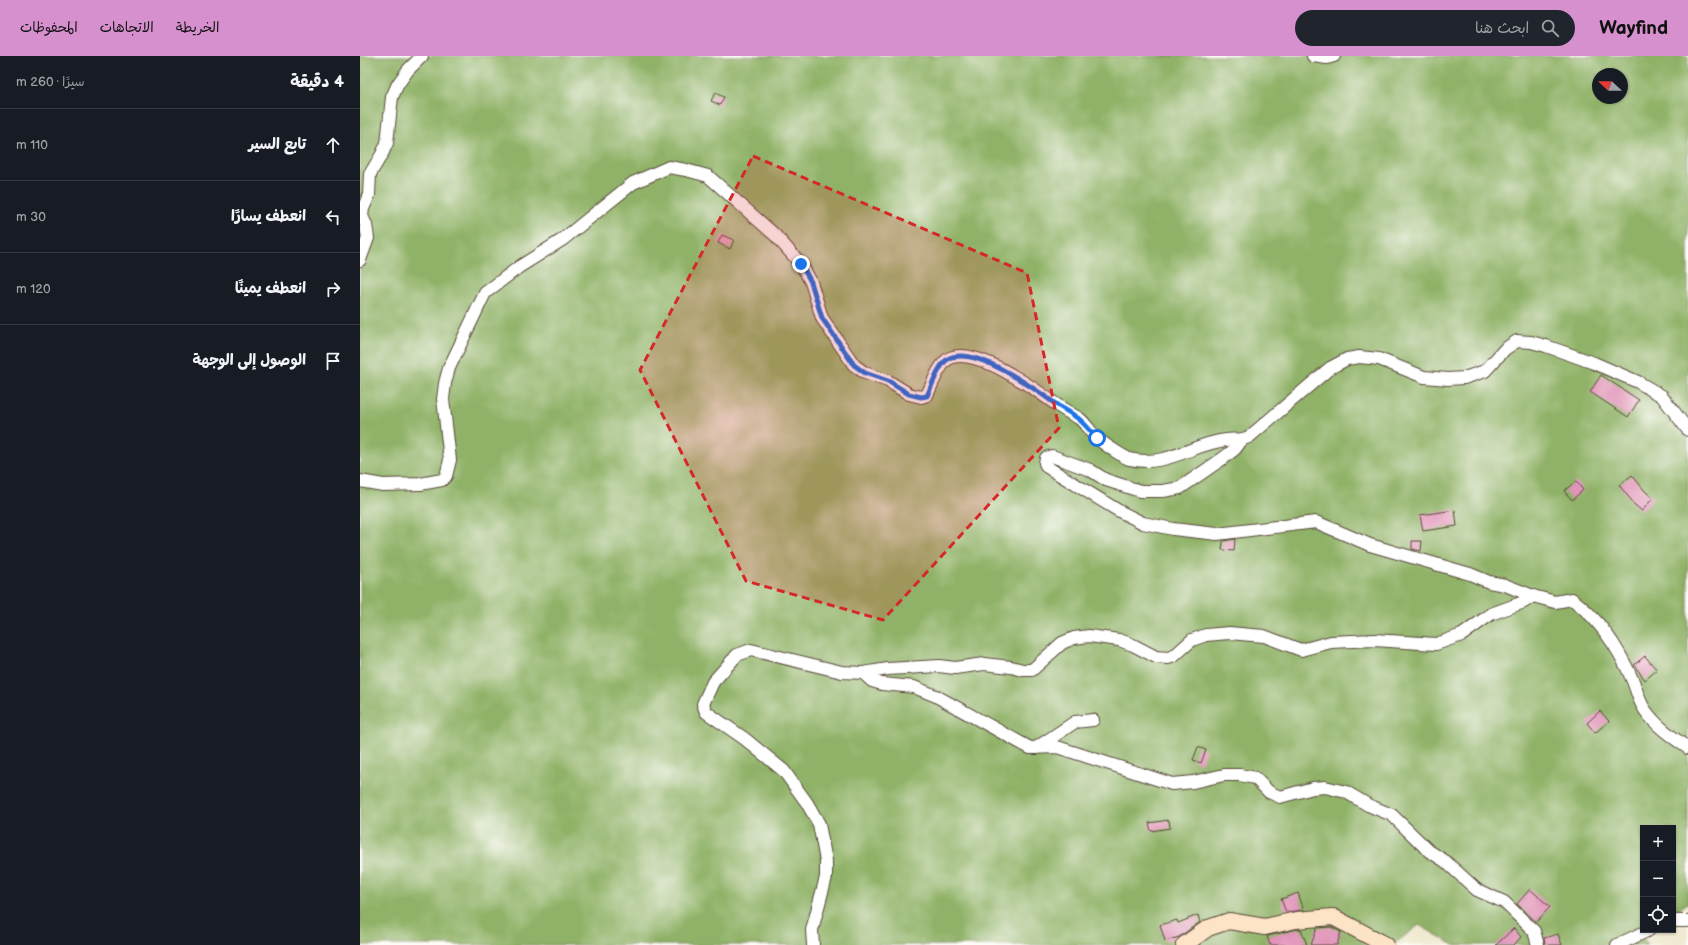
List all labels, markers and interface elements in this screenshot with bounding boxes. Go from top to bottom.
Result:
search box [1295,10,1575,46]
icon: search [1539,17,1561,39]
text: Wayfind [1599,17,1668,40]
text: المحفوظات [20,19,78,36]
text: الاتجاهات [100,19,154,36]
text: الخريطة [176,19,219,36]
text: ابحث هنا [1475,19,1529,38]
north arrow [1592,68,1628,104]
text: 4 دقيقة [290,72,344,92]
text: سيرًا · 260 m [16,74,85,90]
icon: ahead [322,134,344,156]
text: تابع السير [248,135,306,154]
text: 110 m [16,137,48,153]
icon: left [322,206,344,228]
text: انعطف يسارًا [231,207,306,226]
text: 30 m [16,209,46,225]
route end [792,255,810,273]
icon: right [322,278,344,300]
text: انعطف يمينًا [235,279,306,298]
text: 120 m [16,281,51,297]
icon: arrive [322,350,344,372]
text: الوصول إلى الوجهة [192,351,306,370]
route start [1088,429,1106,447]
map controls [1640,825,1676,933]
button: + [1640,825,1676,861]
button: − [1640,861,1676,897]
button: locate [1640,897,1676,933]

